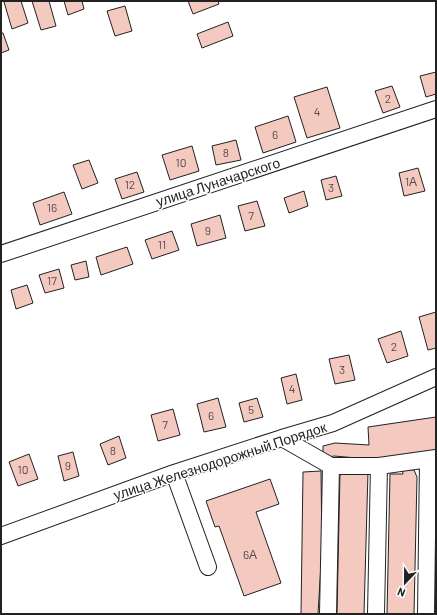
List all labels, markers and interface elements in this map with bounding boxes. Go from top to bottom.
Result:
house number: 2 [385,91,391,105]
house number: 4 [314,104,320,118]
house number: 6 [272,127,278,141]
house number: 8 [223,145,229,159]
street label: улица Луначарского [154,153,282,210]
house number: 10 [176,155,186,169]
house number: 1А [405,174,417,188]
house number: 12 [125,177,135,191]
house number: 3 [328,180,334,194]
house number: 16 [47,200,57,214]
house number: 7 [248,208,254,222]
house number: 9 [205,223,211,237]
house number: 11 [158,237,166,251]
house number: 17 [47,273,57,287]
house number: 2 [391,339,397,353]
house number: 3 [339,362,345,376]
house number: 4 [289,381,295,395]
house number: 5 [248,402,254,416]
house number: 6 [208,408,214,422]
house number: 7 [162,417,168,431]
street label: улица Железнодорожный Порядок [111,418,329,503]
house number: 8 [110,443,116,457]
house number: 9 [65,458,71,472]
house number: 10 [18,462,28,476]
house number: 6А [243,547,257,561]
north arrow [385,563,425,603]
text: N [395,585,407,600]

